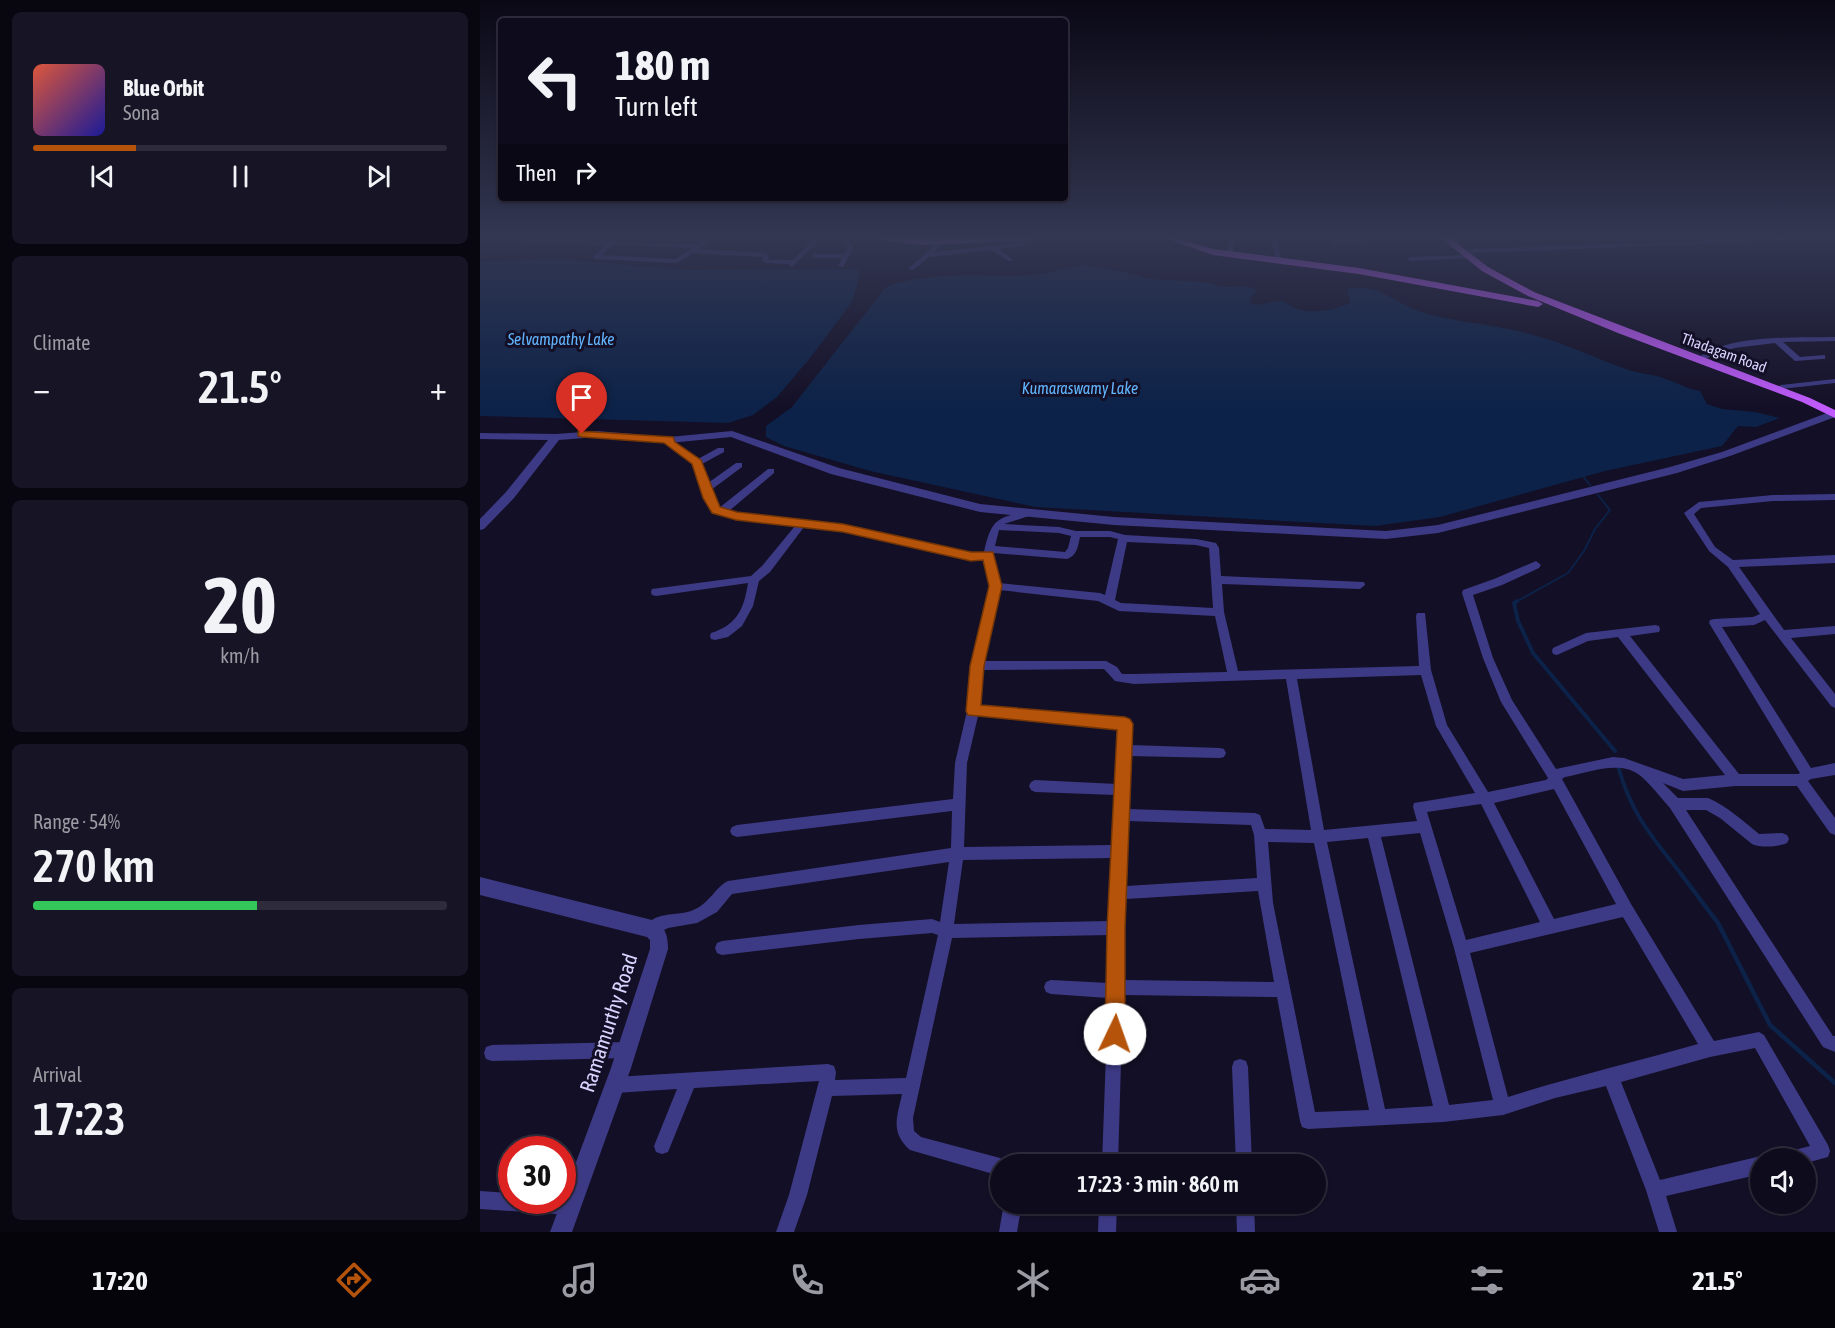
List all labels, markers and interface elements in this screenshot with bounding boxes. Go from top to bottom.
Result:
text: 180 m [615,41,710,89]
icon: left [516,42,594,120]
text: Blue Orbit [123,75,204,101]
text: Turn left [615,91,698,122]
text: Sona [123,101,160,124]
icon: right [569,156,602,189]
icon: previous [86,160,119,193]
icon: pause [224,160,257,193]
icon: next [362,160,395,193]
text: Then [516,160,557,186]
street label: Thadagam Road [1679,329,1769,376]
water label: Selvampathy Lake [506,330,615,349]
text: Climate [33,331,90,354]
text: 21.5° [198,361,282,413]
text: − [33,369,50,407]
text: + [430,369,447,407]
pin [556,372,607,434]
water label: Kumaraswamy Lake [1022,379,1138,398]
icon: arrive [565,381,598,414]
text: 20 [203,560,277,650]
text: km/h [220,644,260,667]
text: Range · 54% [33,810,120,833]
text: 270 km [33,840,155,892]
street label: Ramamurthy Road [574,950,642,1095]
position arrow [1083,1002,1147,1066]
text: Arrival [33,1063,82,1086]
text: 17:23 [33,1093,126,1145]
speed limit sign: 30 [498,1136,576,1214]
map controls [1750,1148,1816,1214]
button: sound [1750,1148,1816,1214]
text: 17:23 · 3 min · 860 m [1077,1171,1239,1197]
icon: directions [333,1259,375,1301]
icon: music [559,1259,601,1301]
icon: phone [786,1259,828,1301]
icon: climate [1012,1259,1054,1301]
icon: car [1239,1259,1281,1301]
icon: filters [1466,1259,1508,1301]
text: 17:20 [92,1265,148,1296]
text: 21.5° [1692,1265,1743,1296]

